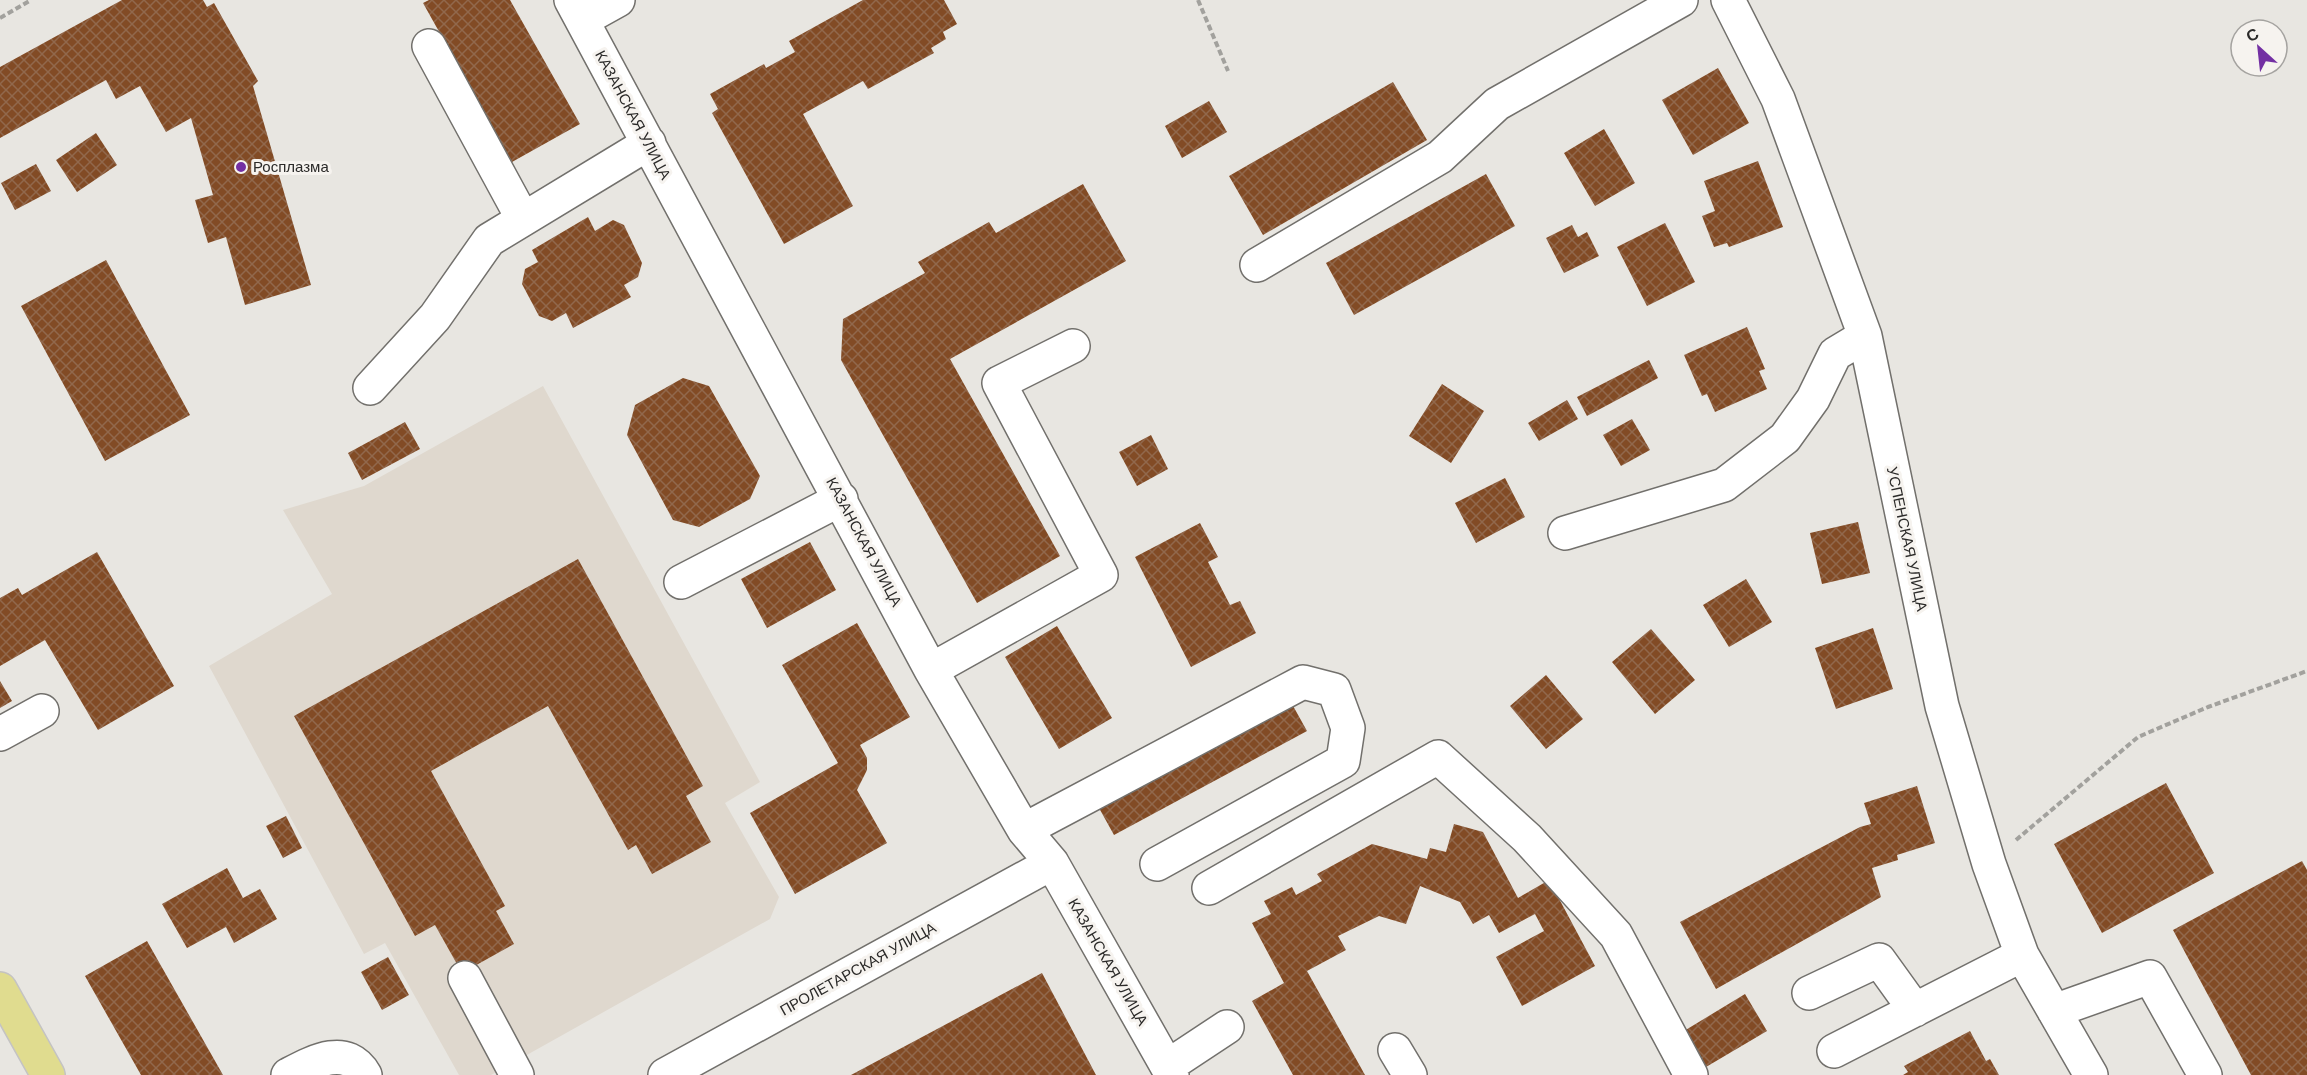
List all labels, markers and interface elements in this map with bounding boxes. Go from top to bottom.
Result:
north arrow [2229,18,2289,78]
text: С [2242,23,2263,47]
street label: КАЗАНСКАЯ УЛИЦА [590,47,676,183]
place label: Росплазма [253,157,329,177]
marker: Росплазма [234,160,248,174]
street label: УСПЕНСКАЯ УЛИЦА [1882,465,1932,613]
street label: КАЗАНСКАЯ УЛИЦА [821,474,907,610]
street label: КАЗАНСКАЯ УЛИЦА [1063,895,1153,1029]
street label: ПРОЛЕТАРСКАЯ УЛИЦА [776,918,940,1020]

